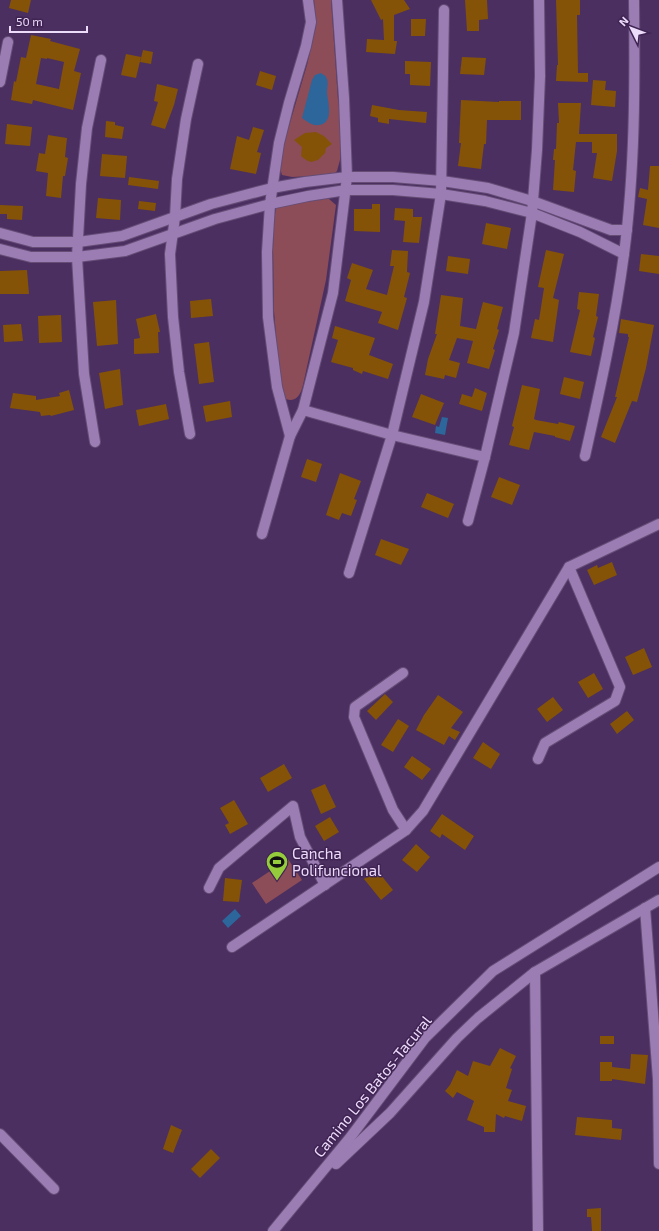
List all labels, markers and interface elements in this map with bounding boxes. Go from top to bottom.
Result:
scale bar [10,8,87,34]
north arrow [611,8,651,48]
text: 50 m [16,14,43,28]
text: N [616,14,631,28]
place label: Cancha Polifuncional [292,844,382,879]
sports icon: Cancha Polifuncional [264,849,290,882]
street label: Camino Los Batos-Tacural [309,1011,435,1160]

